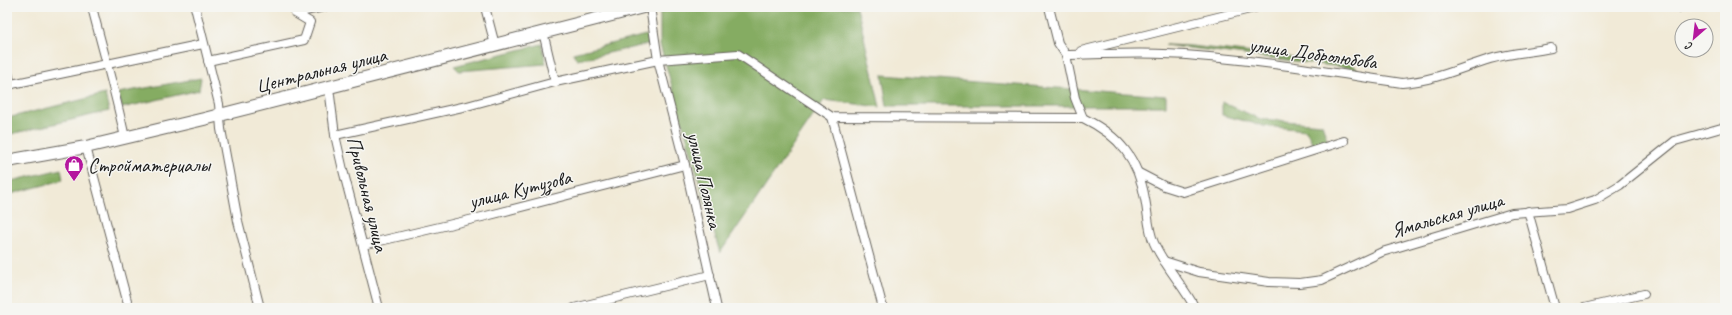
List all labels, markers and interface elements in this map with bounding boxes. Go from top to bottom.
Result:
north arrow [1674,18,1714,58]
street label: улица Добролюбова [1246,32,1380,75]
text: С [1682,39,1695,54]
street label: Центральная улица [253,42,390,99]
street label: улица Полянка [681,128,728,233]
street label: Привольная улица [341,134,394,256]
place label: Стройматериалы [88,153,212,178]
shop icon: Стройматериалы [63,154,85,182]
street label: улица Кутузова [465,164,575,215]
street label: Ямальская улица [1388,187,1508,243]

